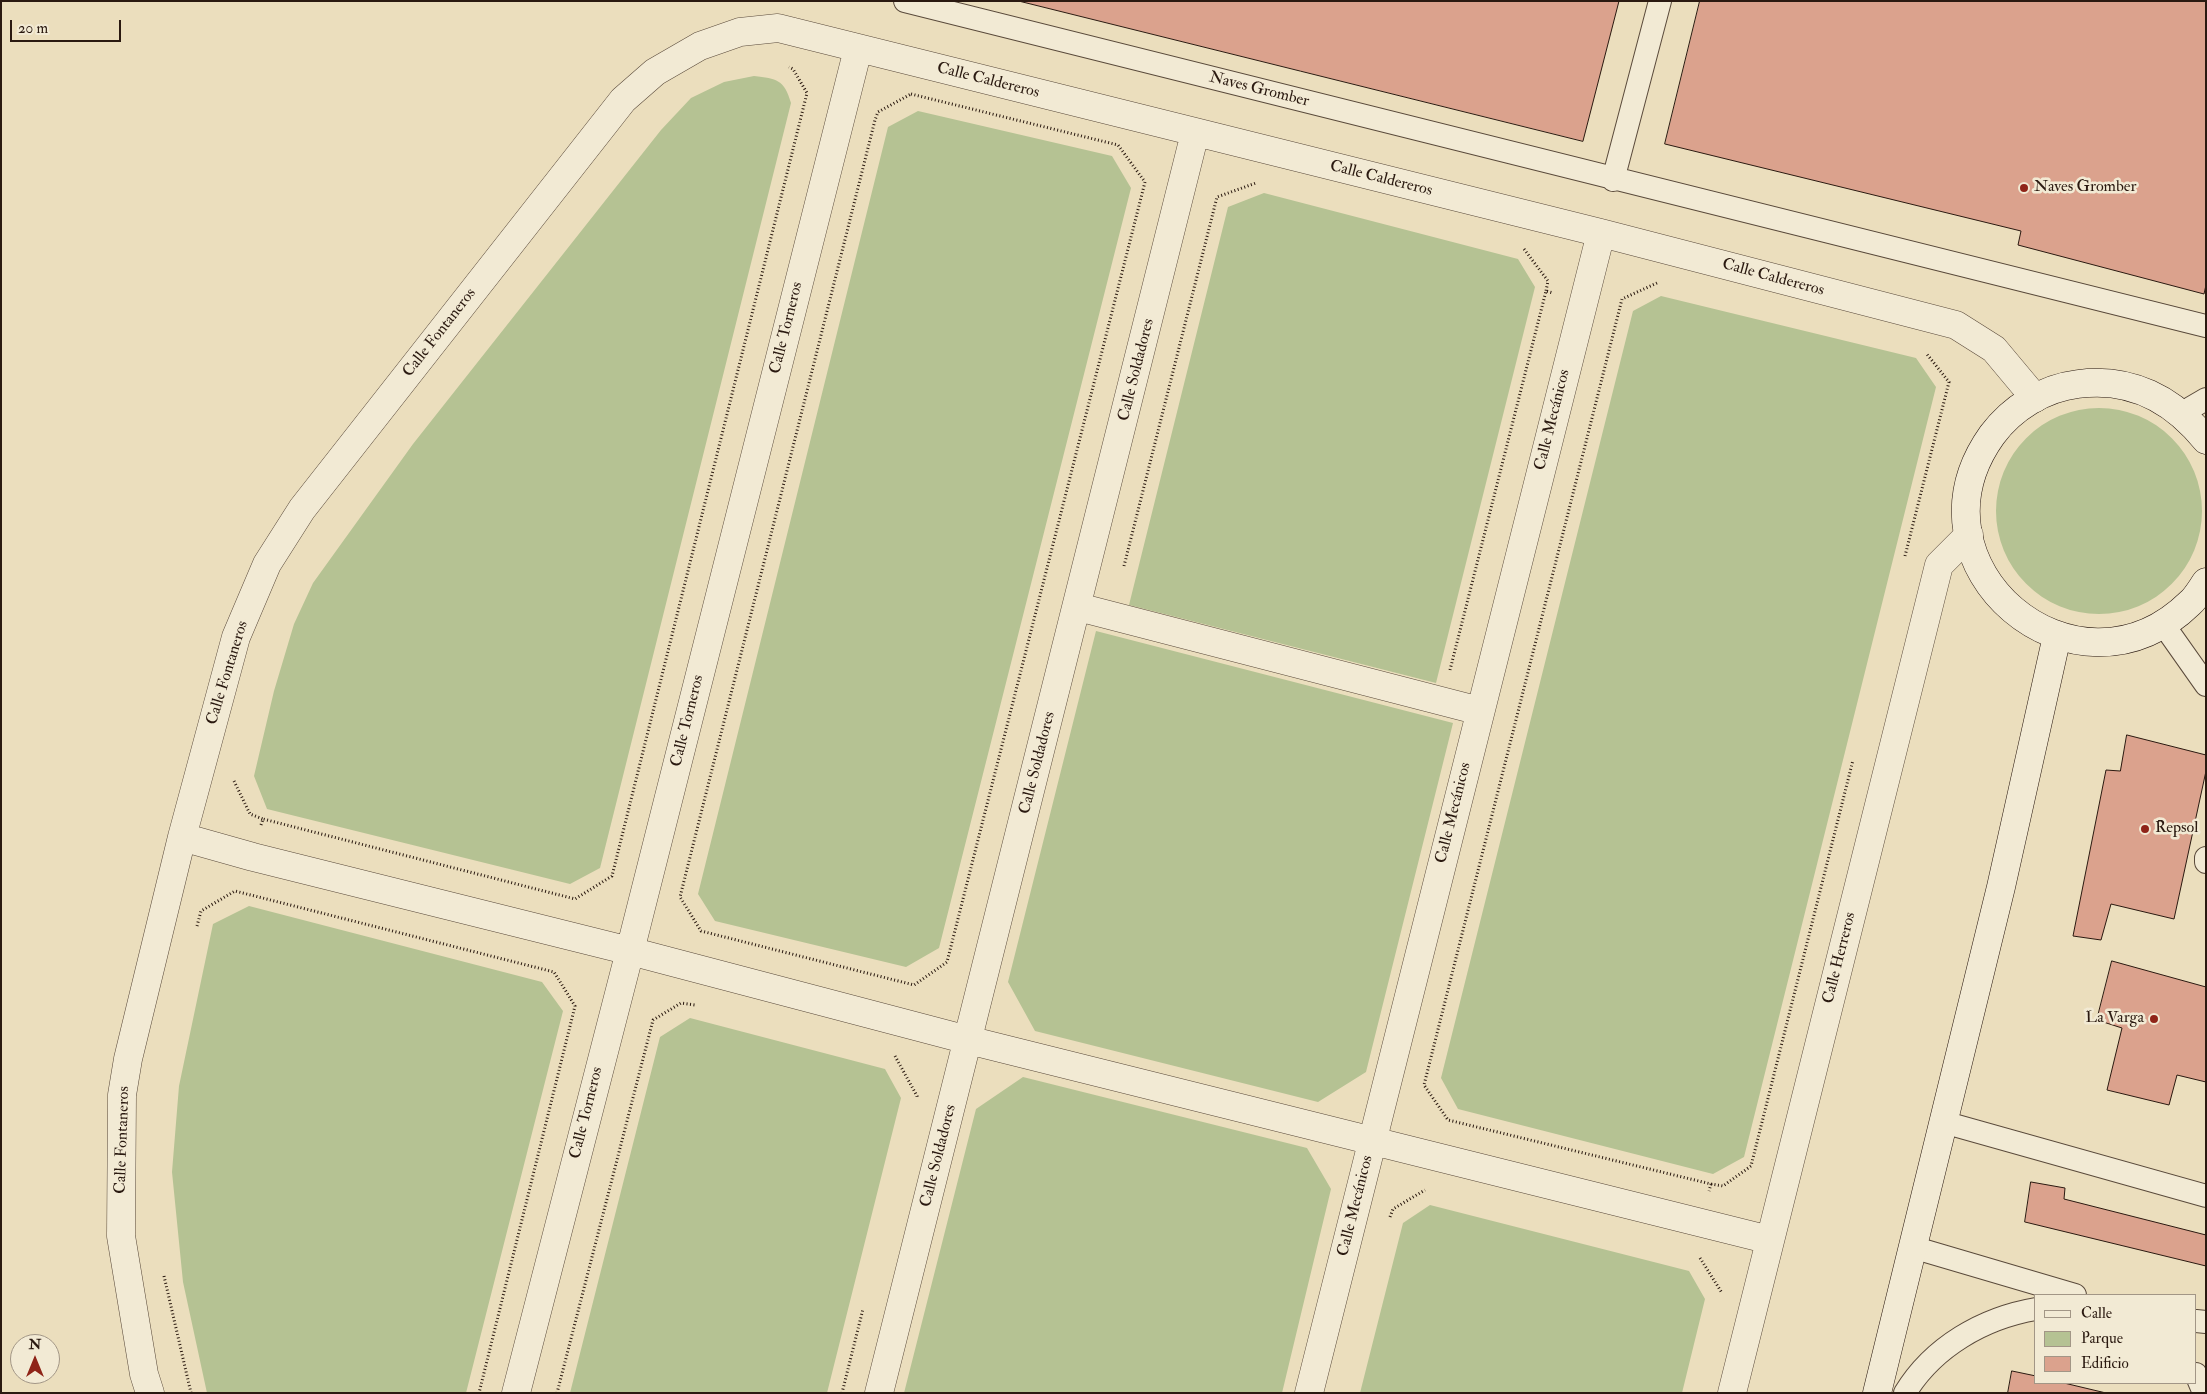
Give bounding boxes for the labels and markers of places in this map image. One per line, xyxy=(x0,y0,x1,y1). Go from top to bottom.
place label: Naves Gromber xyxy=(2034,178,2136,198)
marker: Naves Gromber xyxy=(2018,182,2030,194)
place label: Repsol xyxy=(2155,819,2198,839)
marker: Repsol xyxy=(2139,823,2151,835)
place label: La Varga xyxy=(2086,1009,2144,1029)
marker: La Varga xyxy=(2148,1013,2160,1025)

